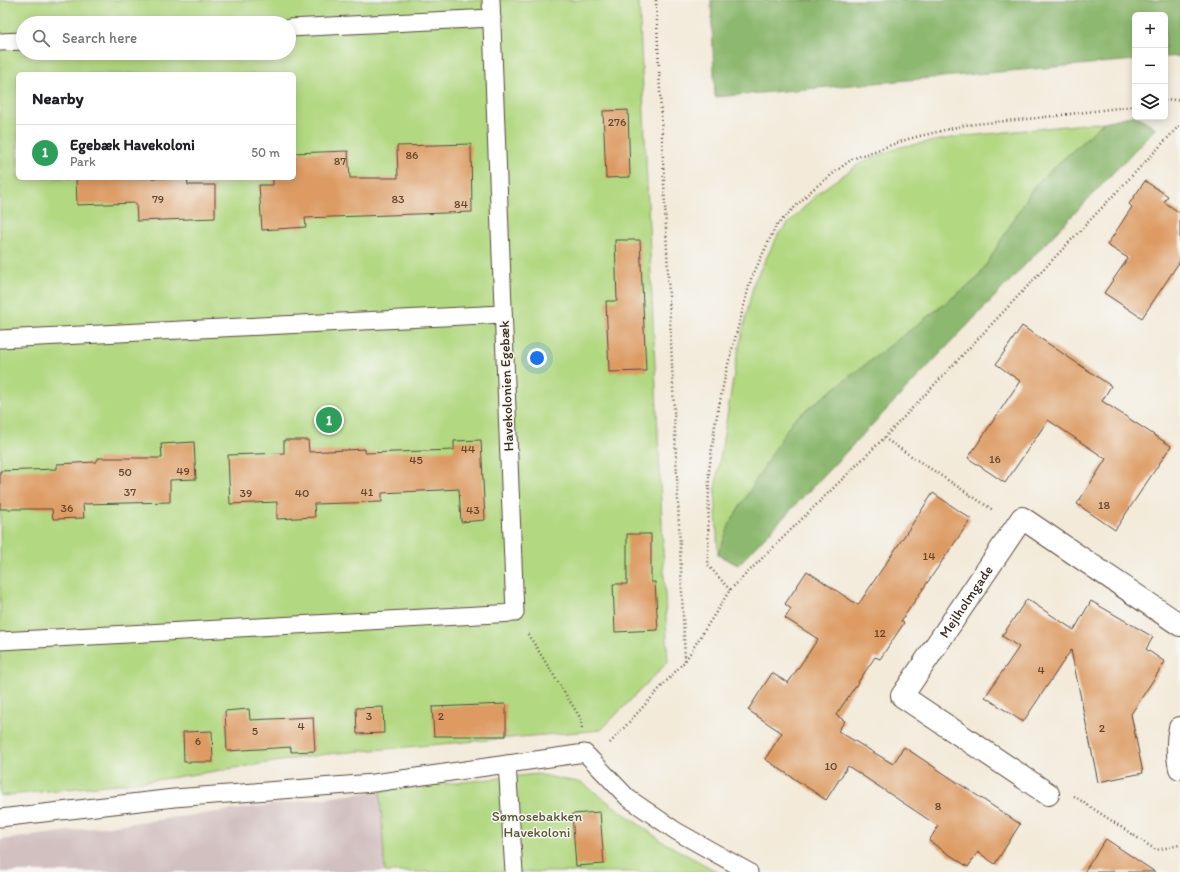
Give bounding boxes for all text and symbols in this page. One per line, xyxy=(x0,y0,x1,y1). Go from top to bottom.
map controls xyxy=(1132,12,1168,120)
button: + xyxy=(1132,12,1168,48)
search box xyxy=(16,16,296,60)
icon: search xyxy=(30,27,52,49)
text: Search here xyxy=(62,29,137,47)
button: − xyxy=(1132,48,1168,84)
button: layers xyxy=(1132,84,1168,120)
text: Nearby xyxy=(32,88,84,108)
house number: 276 xyxy=(608,115,626,129)
text: Egebæk Havekoloni xyxy=(70,136,195,154)
text: 1 xyxy=(42,145,48,160)
text: 50 m xyxy=(251,145,280,160)
house number: 86 xyxy=(406,148,418,162)
text: Park xyxy=(70,154,96,169)
house number: 87 xyxy=(334,154,346,168)
house number: 79 xyxy=(152,192,164,206)
house number: 83 xyxy=(391,192,405,206)
house number: 84 xyxy=(454,197,468,211)
street label: Havekolonien Egebæk xyxy=(496,320,517,452)
your location xyxy=(527,348,547,368)
pin: 1 xyxy=(316,405,342,435)
house number: 44 xyxy=(461,442,475,456)
house number: 16 xyxy=(989,452,1001,466)
house number: 45 xyxy=(409,453,423,467)
house number: 49 xyxy=(176,464,190,478)
house number: 50 xyxy=(118,465,132,479)
house number: 37 xyxy=(124,485,136,499)
house number: 41 xyxy=(361,485,374,499)
house number: 39 xyxy=(240,486,252,500)
house number: 40 xyxy=(295,486,309,500)
house number: 18 xyxy=(1098,498,1110,512)
house number: 36 xyxy=(61,501,73,515)
house number: 43 xyxy=(466,503,480,517)
house number: 14 xyxy=(923,549,935,563)
street label: Mejlholmgade xyxy=(936,562,997,641)
house number: 12 xyxy=(874,626,887,640)
house number: 4 xyxy=(1037,663,1045,677)
house number: 3 xyxy=(366,709,373,723)
house number: 2 xyxy=(438,709,445,723)
house number: 4 xyxy=(297,719,305,733)
house number: 2 xyxy=(1099,721,1106,735)
house number: 5 xyxy=(252,724,258,738)
house number: 6 xyxy=(195,734,201,748)
house number: 10 xyxy=(825,759,837,773)
house number: 8 xyxy=(935,799,942,813)
park label: Sømosebakken Havekoloni xyxy=(492,808,582,841)

